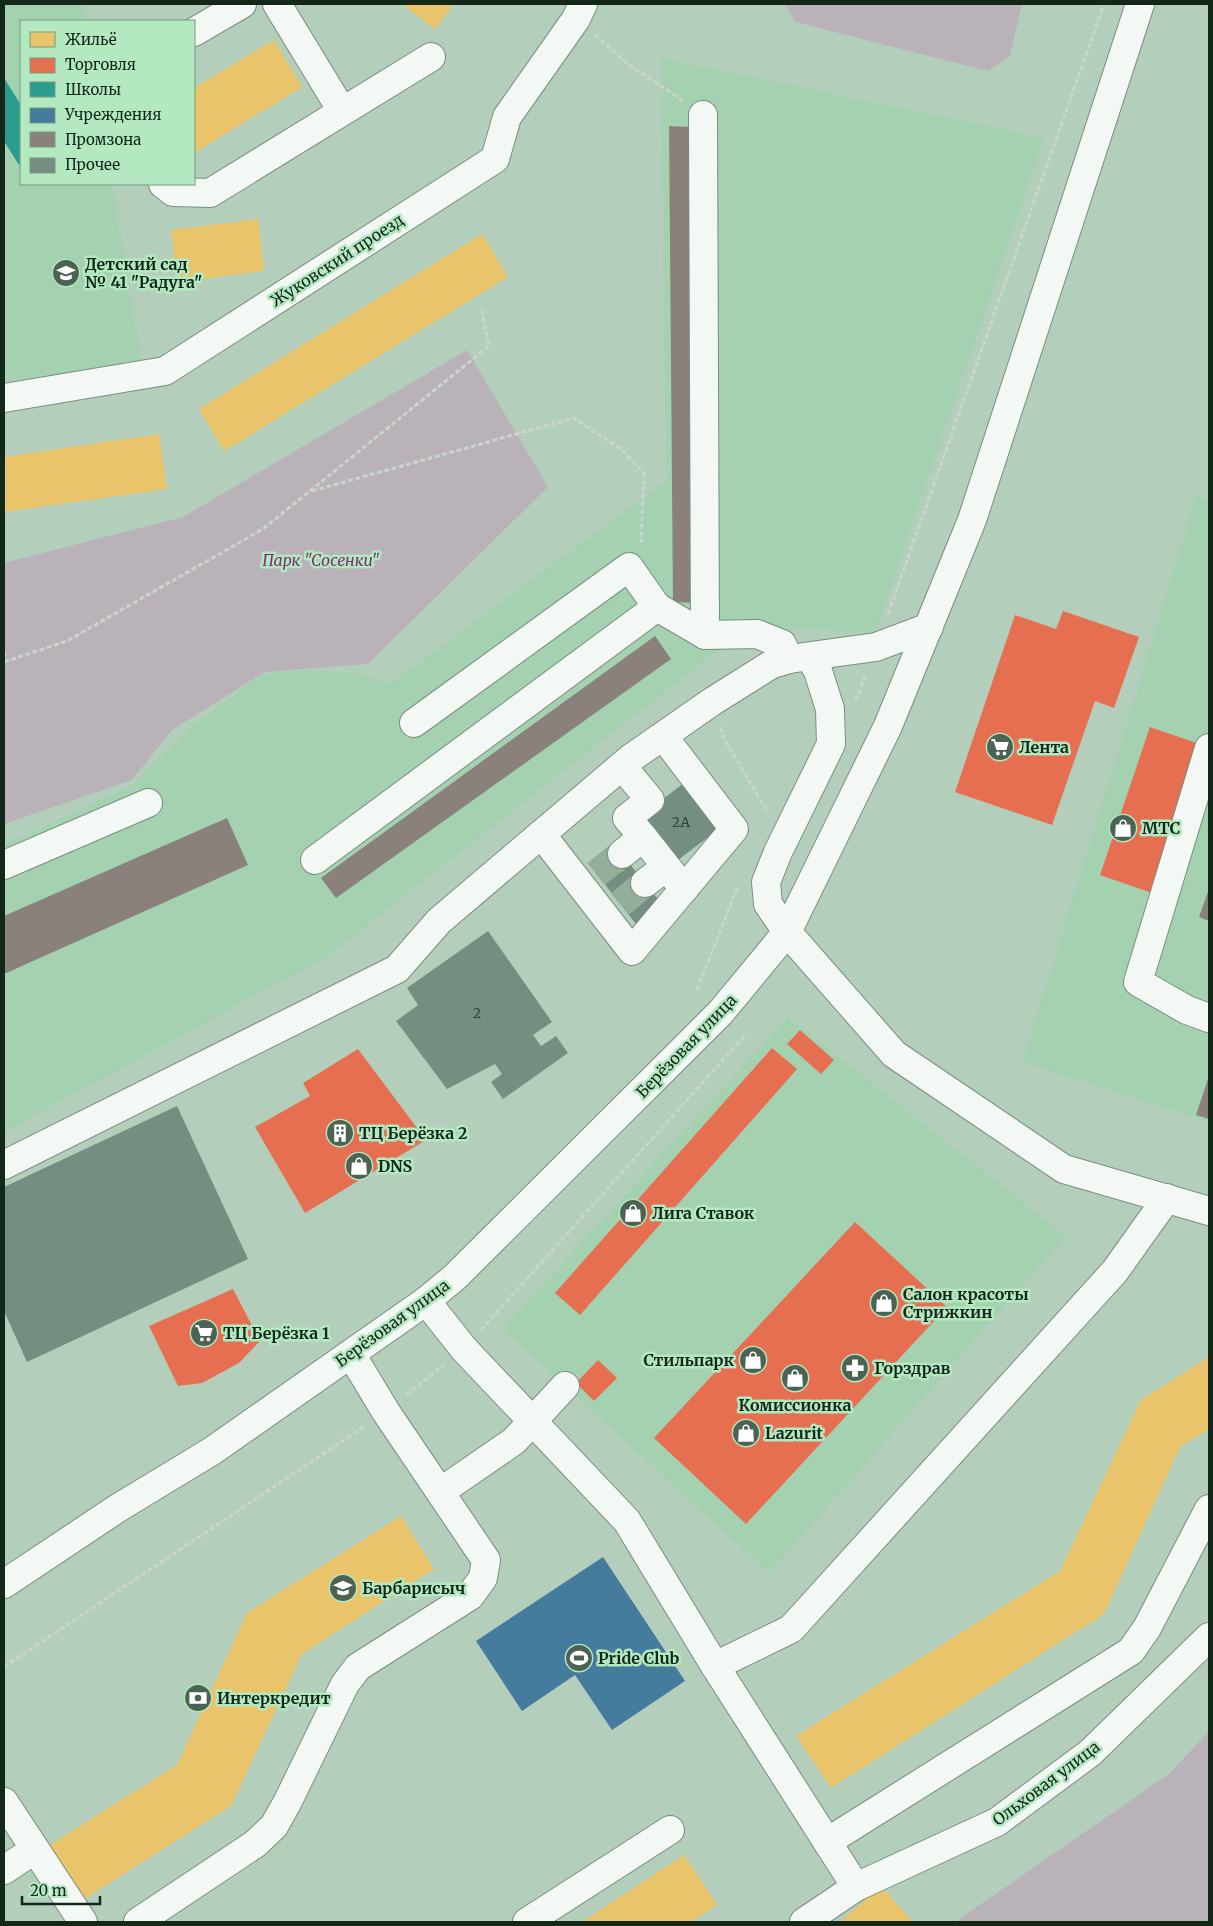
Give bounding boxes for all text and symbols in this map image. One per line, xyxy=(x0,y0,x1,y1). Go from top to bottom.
legend xyxy=(20,20,195,185)
text: Жильё xyxy=(65,30,117,49)
text: Торговля xyxy=(65,55,136,74)
text: Школы xyxy=(65,80,121,99)
text: Учреждения xyxy=(64,105,161,124)
text: Промзона xyxy=(65,130,141,149)
text: Прочее xyxy=(65,155,120,174)
street label: Жуковский проезд xyxy=(267,209,407,311)
place label: Детский сад № 41 "Радуга" xyxy=(85,254,202,292)
school or university icon: Детский сад № 41 "Радуга" xyxy=(51,258,81,288)
park label: Парк "Сосенки" xyxy=(262,550,380,570)
supermarket icon: Лента xyxy=(985,732,1015,762)
place label: Лента xyxy=(1019,737,1069,757)
house number: 2А xyxy=(672,813,690,831)
shop icon: МТС xyxy=(1108,813,1138,843)
place label: МТС xyxy=(1142,818,1180,838)
street label: Берёзовая улица xyxy=(631,990,741,1102)
house number: 2 xyxy=(473,1004,481,1022)
building icon: ТЦ Берёзка 2 xyxy=(325,1118,355,1148)
place label: ТЦ Берёзка 2 xyxy=(359,1123,467,1143)
shop icon: DNS xyxy=(344,1151,374,1181)
place label: DNS xyxy=(378,1156,412,1176)
shop icon: Лига Ставок xyxy=(618,1198,648,1228)
place label: Лига Ставок xyxy=(652,1203,755,1223)
street label: Берёзовая улица xyxy=(331,1275,453,1371)
place label: Салон красоты Стрижкин xyxy=(903,1284,1029,1322)
shop icon: Салон красоты Стрижкин xyxy=(869,1288,899,1318)
supermarket icon: ТЦ Берёзка 1 xyxy=(189,1318,219,1348)
place label: ТЦ Берёзка 1 xyxy=(223,1323,330,1343)
shop icon: Стильпарк xyxy=(738,1345,768,1375)
place label: Стильпарк xyxy=(643,1350,734,1370)
pharmacy icon: Горздрав xyxy=(840,1353,870,1383)
place label: Горздрав xyxy=(874,1358,951,1378)
shop icon: Комиссионка xyxy=(780,1363,810,1393)
place label: Комиссионка xyxy=(739,1395,852,1415)
shop icon: Lazurit xyxy=(731,1418,761,1448)
place label: Lazurit xyxy=(765,1423,823,1443)
school or university icon: Барбарисыч xyxy=(328,1573,358,1603)
place label: Барбарисыч xyxy=(362,1578,465,1598)
sports icon: Pride Club xyxy=(564,1643,594,1673)
place label: Pride Club xyxy=(598,1648,679,1668)
bank icon: Интеркредит xyxy=(183,1683,213,1713)
place label: Интеркредит xyxy=(217,1688,331,1708)
street label: Ольховая улица xyxy=(988,1736,1104,1830)
scale bar xyxy=(22,1874,100,1906)
text: 20 m xyxy=(30,1881,67,1900)

